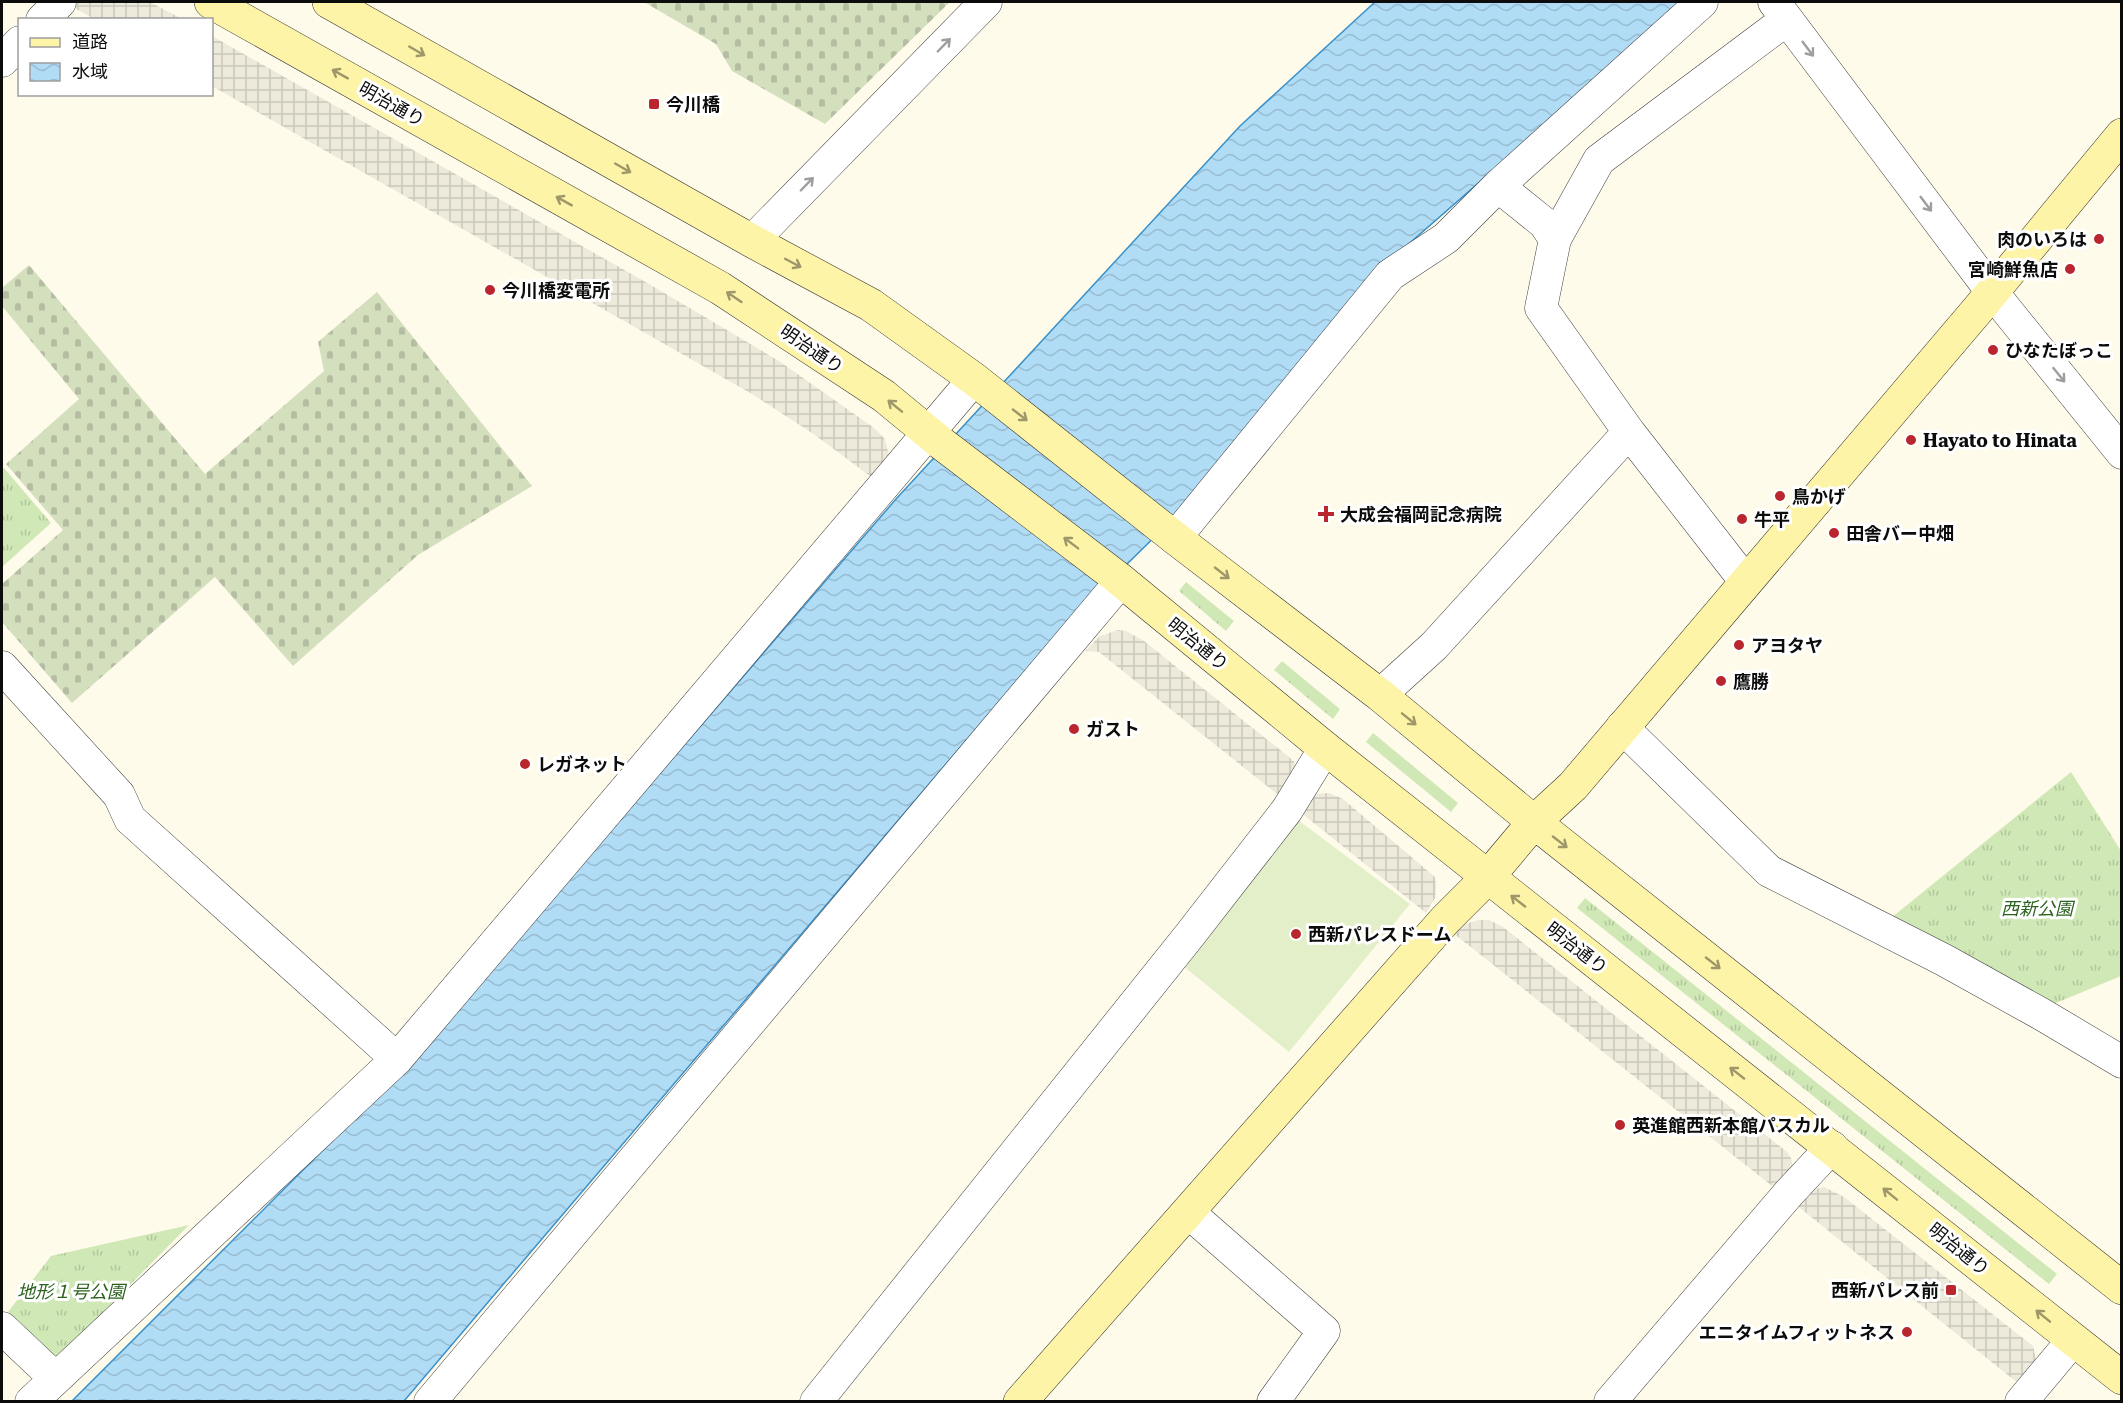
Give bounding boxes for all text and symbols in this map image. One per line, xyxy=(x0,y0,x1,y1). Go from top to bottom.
legend xyxy=(18,18,213,96)
text: 道路 xyxy=(72,31,108,52)
one-way arrow xyxy=(936,37,951,52)
one-way arrow xyxy=(1802,40,1814,56)
one-way arrow xyxy=(408,45,425,57)
text: 水域 xyxy=(72,61,108,82)
one-way arrow xyxy=(332,68,349,80)
street label: 明治通り xyxy=(355,77,429,131)
place label: 今川橋 xyxy=(666,94,720,115)
marker: 今川橋 xyxy=(647,97,661,111)
one-way arrow xyxy=(614,162,631,174)
one-way arrow xyxy=(800,176,815,191)
one-way arrow xyxy=(556,195,574,206)
one-way arrow xyxy=(1920,196,1932,212)
place label: 肉のいろは xyxy=(1997,229,2087,250)
marker: 肉のいろは xyxy=(2092,232,2106,246)
one-way arrow xyxy=(784,257,801,269)
place label: 宮崎鮮魚店 xyxy=(1968,259,2058,280)
marker: 宮崎鮮魚店 xyxy=(2063,262,2077,276)
place label: 今川橋変電所 xyxy=(502,280,610,301)
marker: 今川橋変電所 xyxy=(483,283,497,297)
one-way arrow xyxy=(726,291,743,303)
street label: 明治通り xyxy=(776,320,848,378)
place label: ひなたぼっこ xyxy=(2005,340,2113,361)
marker: ひなたぼっこ xyxy=(1986,343,2000,357)
one-way arrow xyxy=(2052,366,2065,382)
one-way arrow xyxy=(888,400,904,413)
one-way arrow xyxy=(1012,409,1028,422)
place label: Hayato to Hinata xyxy=(1923,430,2077,451)
marker: Hayato to Hinata xyxy=(1904,433,1918,447)
place label: 鳥かげ xyxy=(1792,486,1846,507)
marker: 鳥かげ xyxy=(1773,489,1787,503)
place label: 大成会福岡記念病院 xyxy=(1340,504,1502,525)
marker: 大成会福岡記念病院 xyxy=(1317,505,1335,523)
place label: 牛平 xyxy=(1754,509,1790,530)
marker: 牛平 xyxy=(1735,512,1749,526)
place label: 田舎バー中畑 xyxy=(1846,523,1954,544)
marker: 田舎バー中畑 xyxy=(1827,526,1841,540)
one-way arrow xyxy=(1064,536,1080,549)
one-way arrow xyxy=(1214,567,1230,580)
street label: 明治通り xyxy=(1163,613,1233,675)
place label: アヨタヤ xyxy=(1751,635,1823,656)
marker: アヨタヤ xyxy=(1732,638,1746,652)
place label: 鷹勝 xyxy=(1733,671,1769,692)
marker: 鷹勝 xyxy=(1714,674,1728,688)
one-way arrow xyxy=(1401,712,1417,725)
place label: ガスト xyxy=(1086,719,1140,740)
marker: ガスト xyxy=(1067,722,1081,736)
place label: レガネット xyxy=(537,754,627,775)
marker: レガネット xyxy=(518,757,532,771)
one-way arrow xyxy=(1552,836,1568,849)
one-way arrow xyxy=(1510,895,1526,908)
park label: 西新公園 xyxy=(2001,898,2076,919)
street label: 明治通り xyxy=(1542,918,1612,978)
place label: 西新パレスドーム xyxy=(1308,924,1451,945)
marker: 西新パレスドーム xyxy=(1289,927,1303,941)
one-way arrow xyxy=(1704,957,1720,970)
one-way arrow xyxy=(1729,1067,1745,1080)
place label: 英進館西新本館パスカル xyxy=(1632,1115,1830,1136)
marker: 英進館西新本館パスカル xyxy=(1613,1118,1627,1132)
one-way arrow xyxy=(1883,1188,1899,1201)
street label: 明治通り xyxy=(1924,1218,1994,1280)
place label: 西新パレス前 xyxy=(1831,1280,1939,1301)
park label: 地形１号公園 xyxy=(17,1281,128,1302)
marker: 西新パレス前 xyxy=(1944,1283,1958,1297)
one-way arrow xyxy=(2035,1309,2051,1322)
place label: エニタイムフィットネス xyxy=(1699,1322,1895,1343)
marker: エニタイムフィットネス xyxy=(1900,1325,1914,1339)

